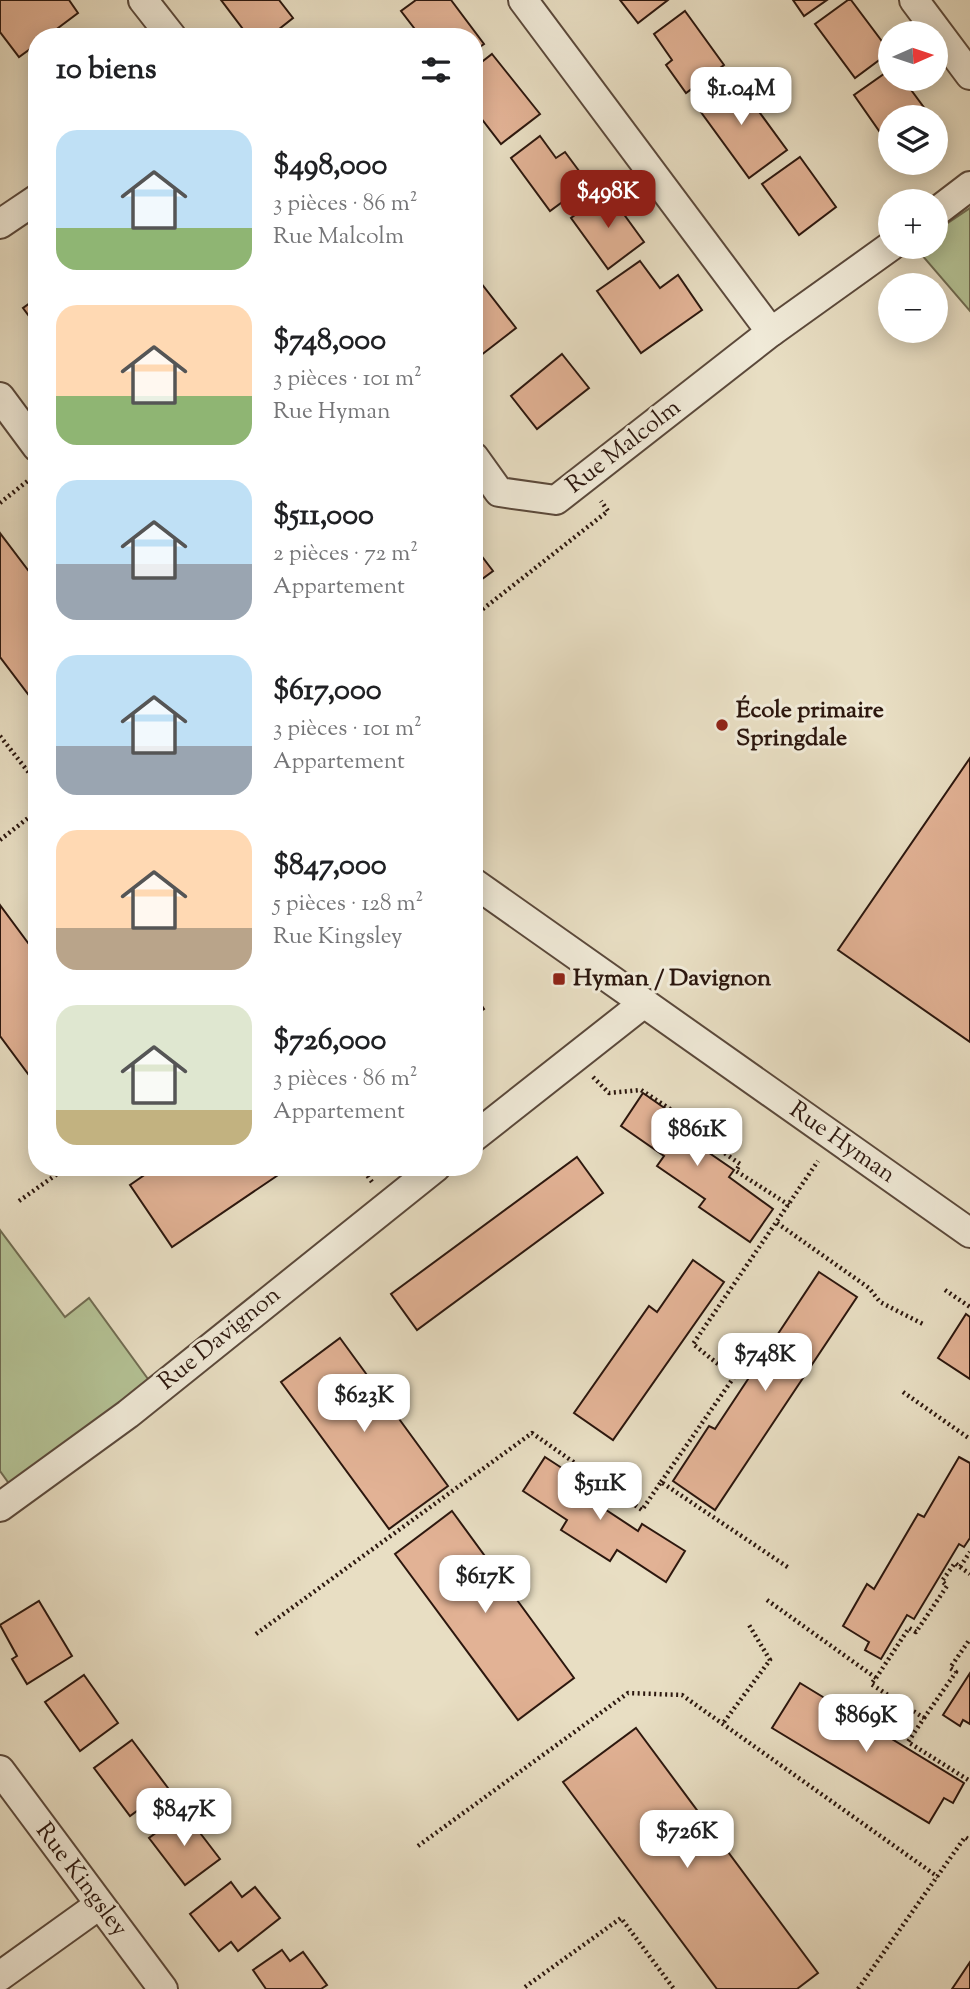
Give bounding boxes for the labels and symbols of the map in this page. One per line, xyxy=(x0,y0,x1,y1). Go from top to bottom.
north arrow xyxy=(878,21,948,91)
pin: $1.04M xyxy=(684,68,798,127)
pin: $498K xyxy=(559,170,657,230)
street label: Rue Malcolm xyxy=(560,391,688,502)
place label: École primaire Springdale xyxy=(736,694,884,756)
marker: École primaire Springdale xyxy=(714,717,730,733)
place label: Hyman / Davignon xyxy=(573,962,772,996)
marker: Hyman / Davignon xyxy=(551,971,567,987)
street label: Rue Hyman xyxy=(782,1094,902,1192)
pin: $861K xyxy=(648,1108,746,1168)
street label: Rue Davignon xyxy=(152,1279,288,1399)
pin: $748K xyxy=(716,1334,814,1393)
pin: $623K xyxy=(315,1374,413,1434)
pin: $511K xyxy=(551,1462,649,1522)
pin: $617K xyxy=(436,1556,534,1615)
pin: $869K xyxy=(817,1694,915,1754)
pin: $847K xyxy=(135,1788,233,1848)
pin: $726K xyxy=(638,1811,736,1870)
street label: Rue Kingsley xyxy=(27,1816,135,1944)

